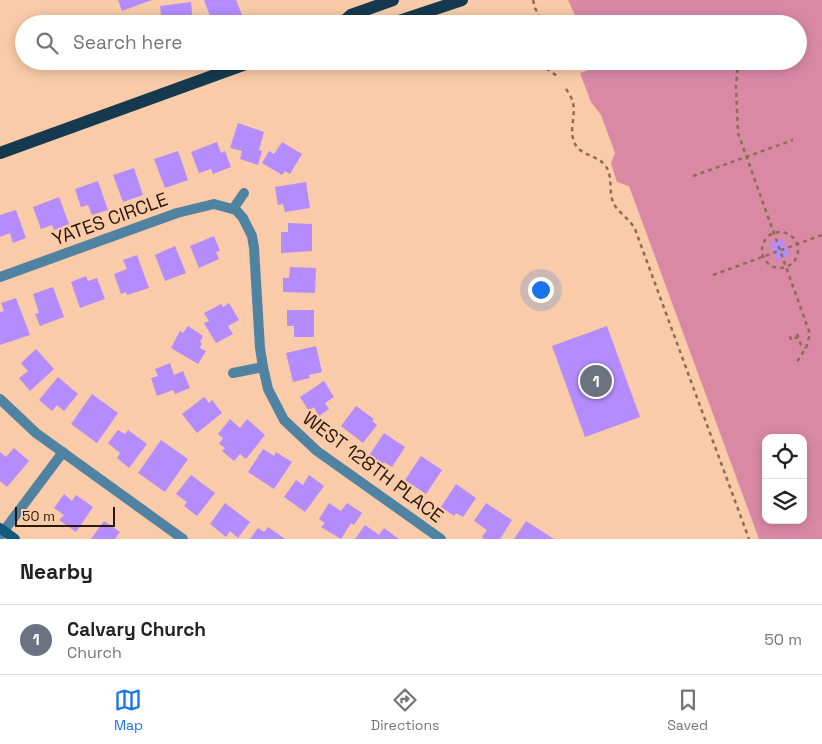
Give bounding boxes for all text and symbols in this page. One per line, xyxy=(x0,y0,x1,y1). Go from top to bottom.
search box xyxy=(15,15,807,70)
icon: search xyxy=(33,29,61,57)
text: Search here xyxy=(73,30,183,55)
street label: YATES CIRCLE xyxy=(49,187,171,251)
your location xyxy=(528,277,554,303)
pin: 1 xyxy=(580,362,612,400)
street label: WEST 128TH PLACE xyxy=(298,406,448,528)
map controls xyxy=(762,434,807,524)
button: locate xyxy=(762,434,807,479)
button: layers xyxy=(762,479,807,524)
scale bar xyxy=(15,504,115,527)
text: 50 m xyxy=(22,507,55,525)
text: Nearby xyxy=(20,558,93,585)
text: Calvary Church xyxy=(67,617,206,642)
text: 1 xyxy=(32,629,40,650)
text: 50 m xyxy=(764,629,802,650)
text: Church xyxy=(67,642,122,663)
tab: Map xyxy=(114,686,143,734)
tab: Directions xyxy=(371,686,439,734)
tab: Saved xyxy=(667,686,708,734)

